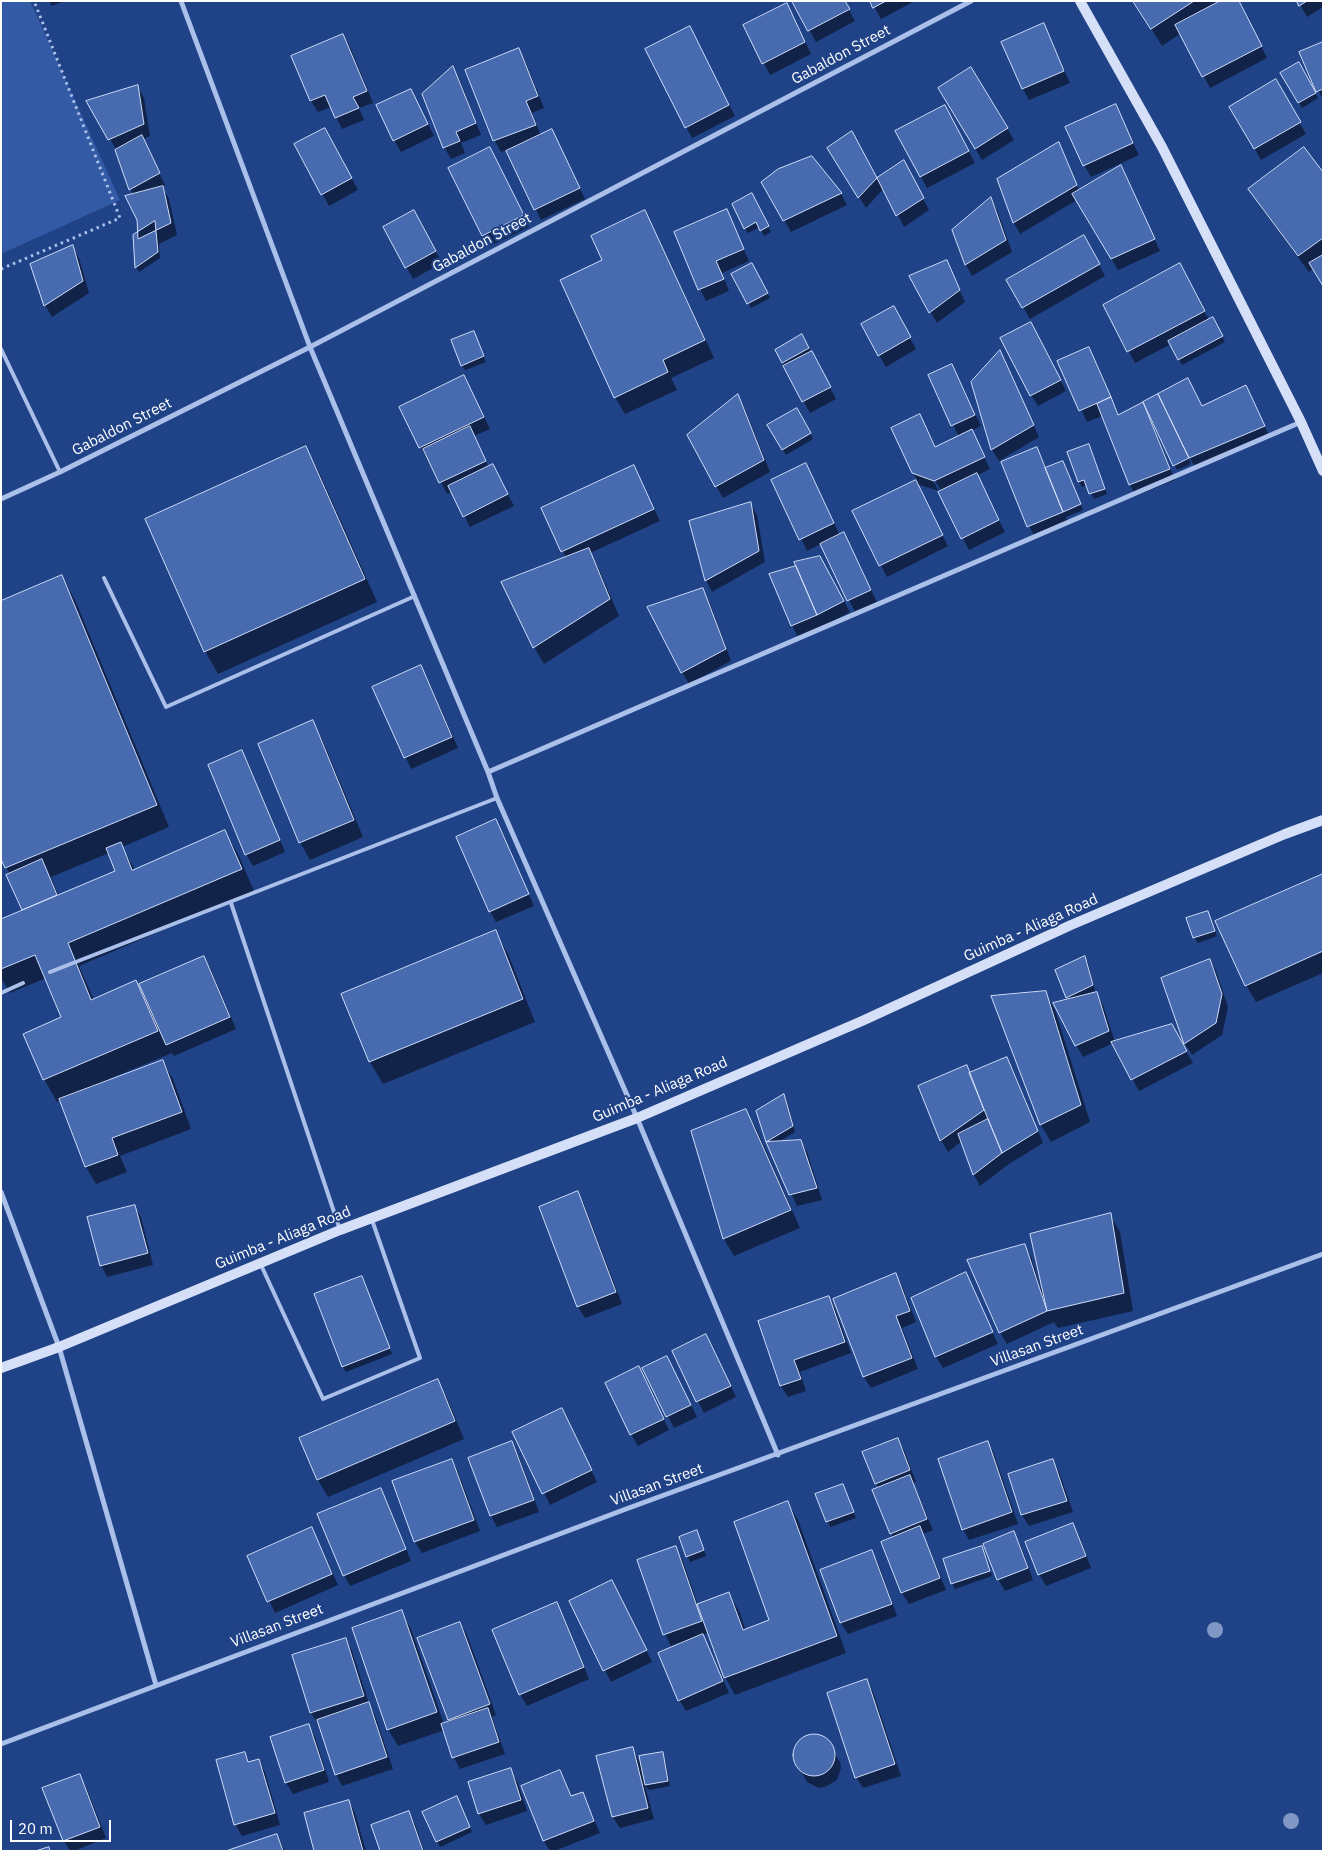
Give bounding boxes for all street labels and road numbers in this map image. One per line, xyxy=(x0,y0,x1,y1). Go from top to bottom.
street label: Gabaldon Street xyxy=(788,21,894,89)
street label: Gabaldon Street xyxy=(429,209,535,277)
street label: Gabaldon Street xyxy=(69,394,175,460)
street label: Guimba - Aliaga Road xyxy=(961,890,1101,966)
street label: Guimba - Aliaga Road xyxy=(590,1053,730,1127)
street label: Guimba - Aliaga Road xyxy=(212,1203,354,1273)
street label: Villasan Street xyxy=(988,1321,1086,1371)
street label: Villasan Street xyxy=(608,1460,706,1510)
street label: Villasan Street xyxy=(228,1600,326,1652)

